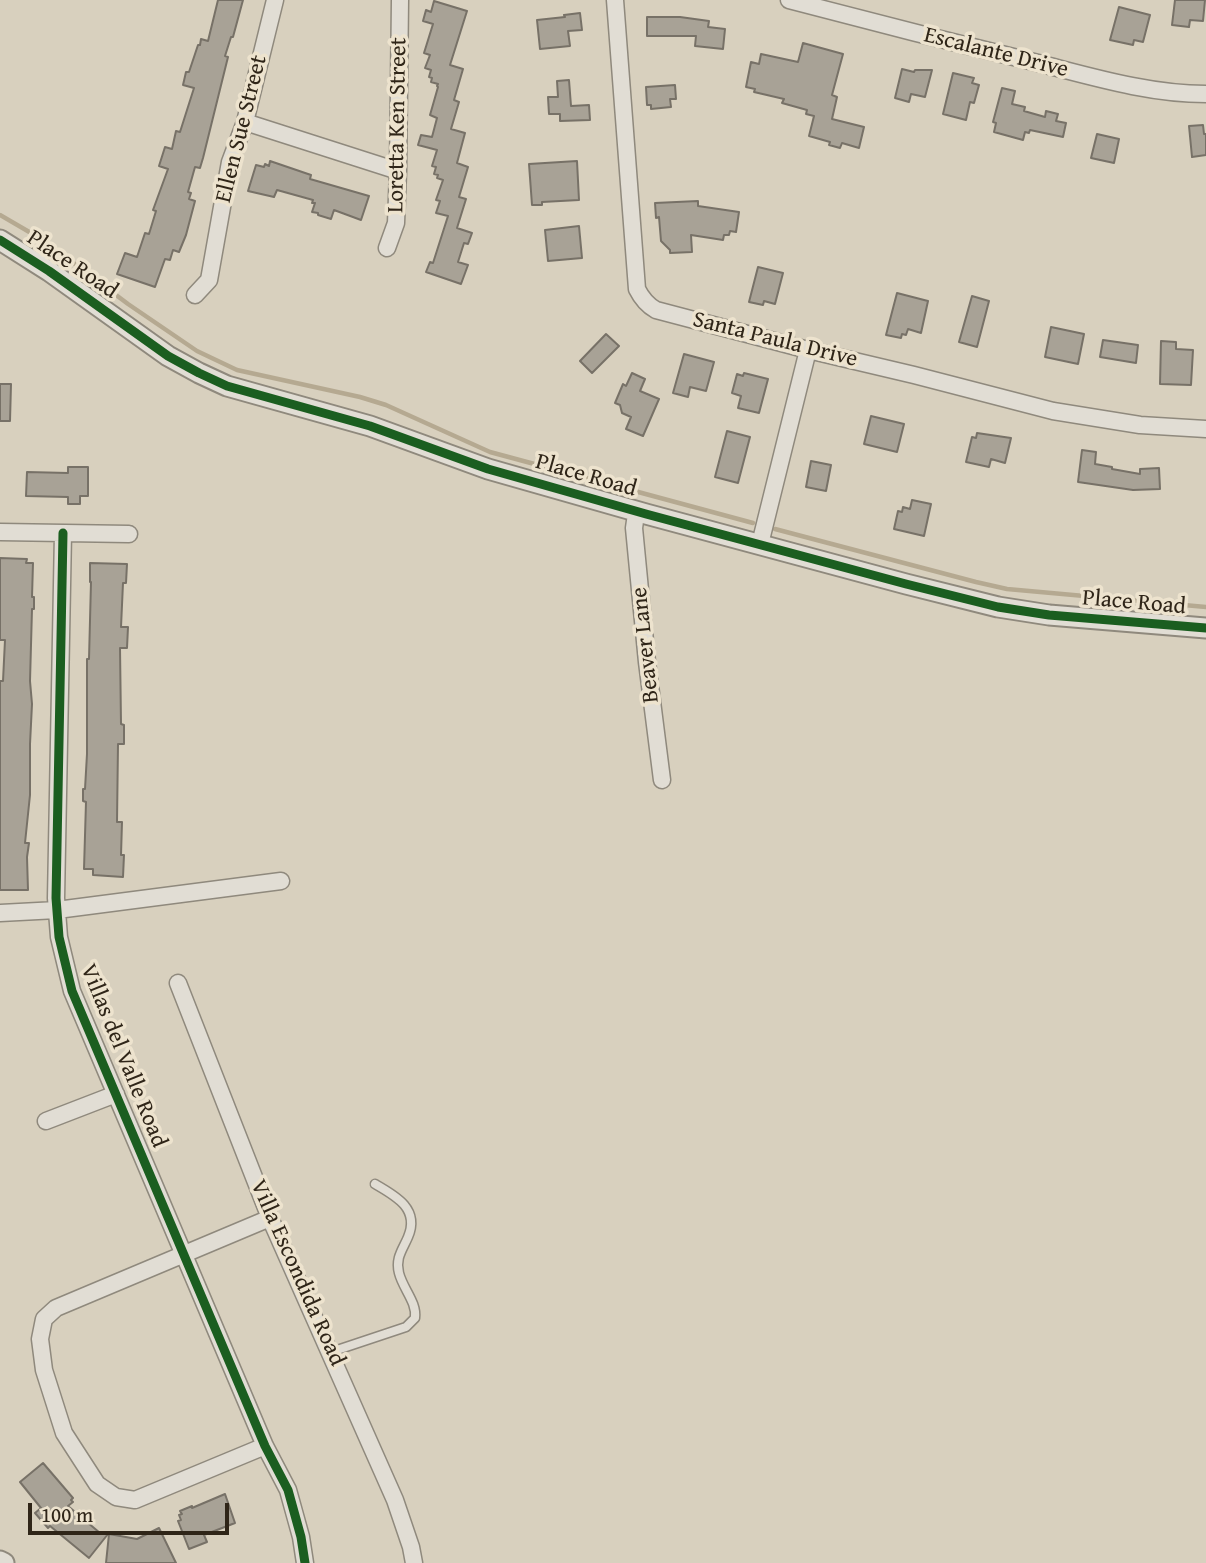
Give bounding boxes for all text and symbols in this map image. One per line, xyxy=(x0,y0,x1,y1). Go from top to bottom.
street label: Escalante Drive xyxy=(921,22,1071,84)
street label: Loretta Ken Street xyxy=(383,37,413,213)
street label: Ellen Sue Street xyxy=(210,52,274,206)
street label: Place Road xyxy=(21,225,123,305)
street label: Santa Paula Drive xyxy=(690,306,860,374)
street label: Place Road xyxy=(532,448,640,504)
street label: Place Road xyxy=(1081,585,1187,621)
street label: Beaver Lane xyxy=(626,586,666,704)
street label: Villas del Valle Road xyxy=(74,960,172,1152)
street label: Villa Escondida Road xyxy=(244,1176,350,1370)
scale bar xyxy=(32,1490,233,1534)
text: 100 m xyxy=(41,1499,93,1530)

